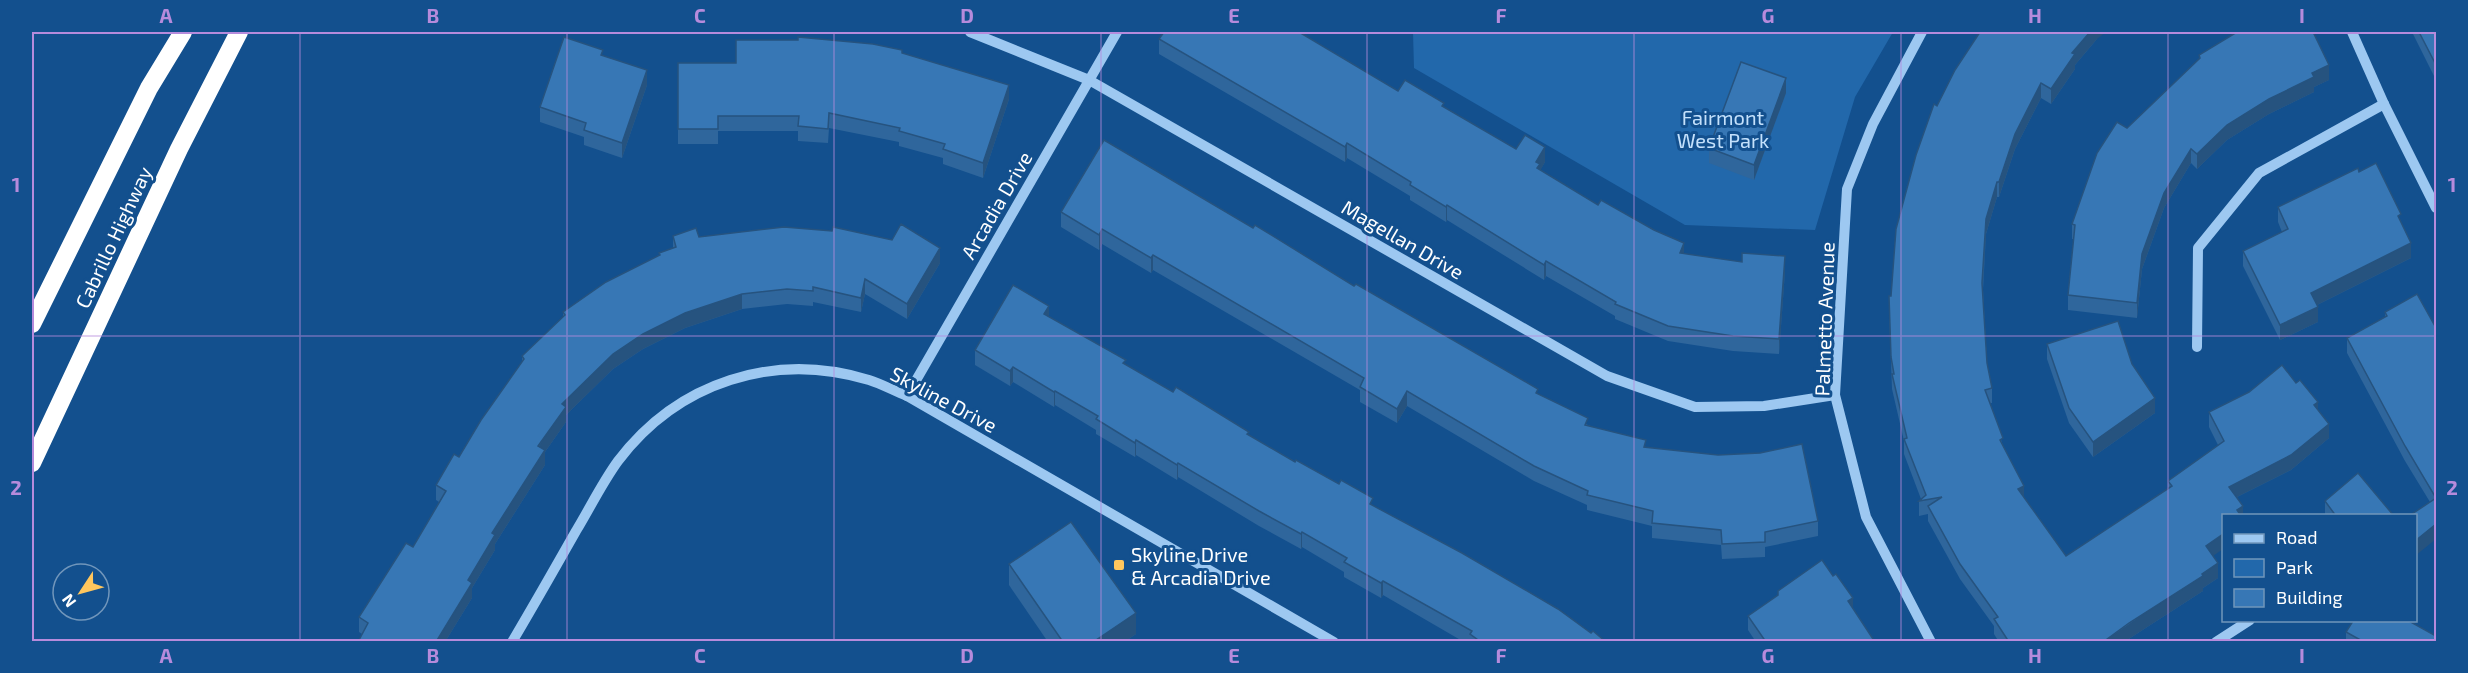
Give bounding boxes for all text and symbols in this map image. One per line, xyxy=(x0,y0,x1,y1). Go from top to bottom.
text: A xyxy=(159,3,173,27)
text: B xyxy=(427,3,439,27)
text: C xyxy=(694,3,706,27)
text: D xyxy=(960,3,974,27)
text: E xyxy=(1228,3,1240,27)
text: F xyxy=(1495,3,1507,27)
text: G xyxy=(1762,3,1774,27)
text: H xyxy=(2028,3,2042,27)
text: I xyxy=(2299,3,2305,27)
park label: Fairmont West Park xyxy=(1677,105,1769,152)
street label: Arcadia Drive xyxy=(956,147,1036,263)
street label: Cabrillo Highway xyxy=(70,162,156,312)
text: 1 xyxy=(12,172,20,196)
text: 1 xyxy=(2448,172,2456,196)
street label: Magellan Drive xyxy=(1338,194,1468,284)
street label: Palmetto Avenue xyxy=(1809,241,1839,397)
street label: Skyline Drive xyxy=(887,361,1001,437)
text: 2 xyxy=(10,475,22,499)
text: 2 xyxy=(2446,475,2458,499)
legend xyxy=(2222,514,2417,622)
text: Road xyxy=(2276,526,2317,548)
place label: Skyline Drive & Arcadia Drive xyxy=(1131,542,1271,589)
text: Park xyxy=(2276,556,2313,578)
marker: Skyline Drive & Arcadia Drive xyxy=(1112,558,1126,572)
north arrow xyxy=(51,562,111,622)
text: Building xyxy=(2276,586,2343,608)
text: N xyxy=(57,591,80,611)
text: A xyxy=(159,643,173,667)
text: B xyxy=(427,643,439,667)
text: C xyxy=(694,643,706,667)
text: D xyxy=(960,643,974,667)
text: E xyxy=(1228,643,1240,667)
text: F xyxy=(1495,643,1507,667)
text: G xyxy=(1762,643,1774,667)
text: H xyxy=(2028,643,2042,667)
text: I xyxy=(2299,643,2305,667)

